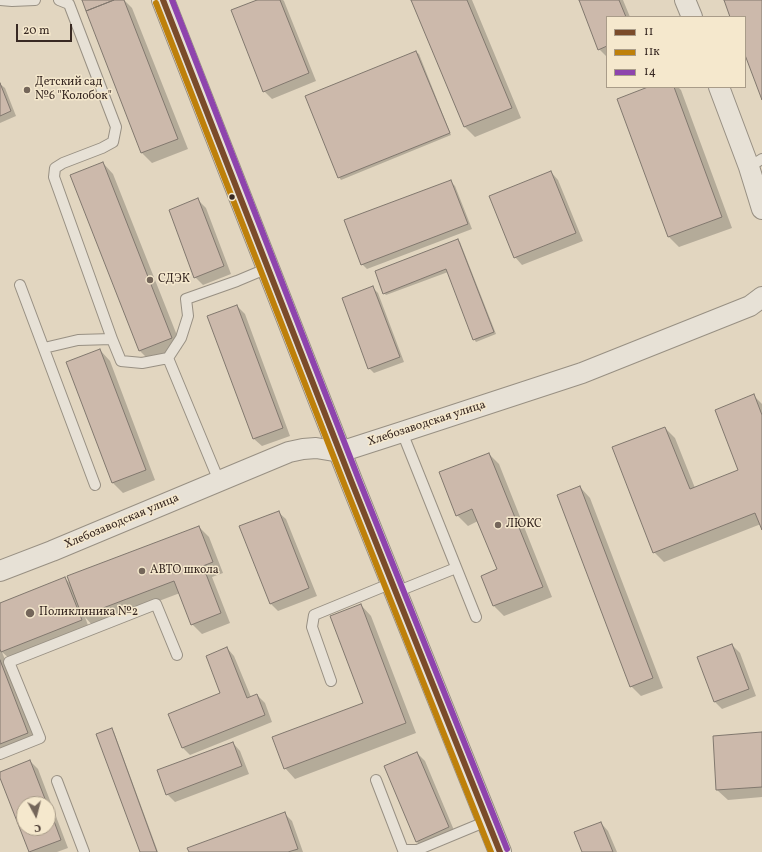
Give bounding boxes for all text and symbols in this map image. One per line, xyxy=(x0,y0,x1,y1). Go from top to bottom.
scale bar xyxy=(18,16,74,42)
legend xyxy=(606,16,746,88)
text: 20 m xyxy=(23,23,50,39)
text: 11 xyxy=(644,24,653,40)
text: 11к xyxy=(644,44,660,60)
text: 14 xyxy=(644,64,656,80)
place label: Детский сад №6 "Колобок" xyxy=(35,76,112,104)
marker: Детский сад №6 "Колобок" xyxy=(22,85,32,95)
unlabelled marker xyxy=(227,192,237,202)
place label: СДЭК xyxy=(158,273,190,287)
marker: СДЭК xyxy=(145,275,155,285)
street label: Хлебозаводская улица xyxy=(366,398,488,450)
street label: Хлебозаводская улица xyxy=(62,491,182,553)
place label: ЛЮКС xyxy=(506,518,542,532)
marker: ЛЮКС xyxy=(493,520,503,530)
place label: АВТО школа xyxy=(150,564,219,578)
marker: АВТО школа xyxy=(137,566,147,576)
place label: Поликлиника №2 xyxy=(39,606,138,620)
marker: Поликлиника №2 xyxy=(24,607,36,619)
north arrow xyxy=(16,796,56,836)
text: С xyxy=(33,820,42,835)

